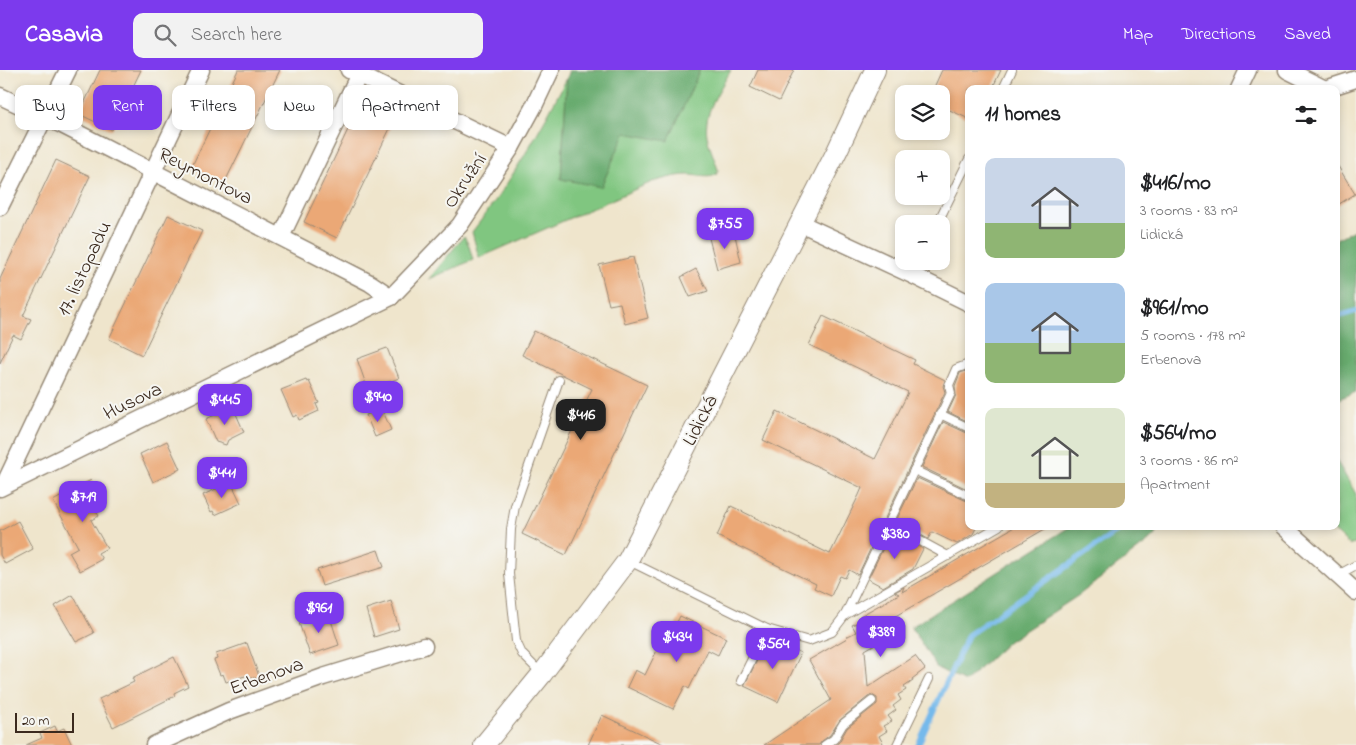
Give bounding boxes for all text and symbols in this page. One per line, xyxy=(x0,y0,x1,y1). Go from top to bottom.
search box xyxy=(133,13,483,58)
text: Casavia xyxy=(25,18,103,53)
icon: search xyxy=(151,21,179,49)
text: Search here xyxy=(191,22,282,49)
text: Map xyxy=(1123,22,1153,48)
text: Directions xyxy=(1181,22,1256,48)
text: Saved xyxy=(1284,22,1331,48)
chip: Buy xyxy=(15,85,83,130)
chip: Rent xyxy=(93,85,162,130)
chip: Filters xyxy=(172,85,255,130)
chip: New xyxy=(265,85,333,130)
chip: Apartment xyxy=(343,85,458,130)
map controls xyxy=(895,85,950,270)
button: layers xyxy=(895,85,950,140)
text: 11 homes xyxy=(985,100,1061,130)
icon: filters xyxy=(1292,101,1320,129)
street label: Reymontova xyxy=(153,141,257,213)
street label: Okružní xyxy=(437,148,495,215)
button: + xyxy=(895,150,950,205)
text: $416/mo xyxy=(1140,169,1211,199)
icon: home xyxy=(1025,178,1085,238)
text: 3 rooms · 83 m² xyxy=(1140,199,1238,223)
pin: $755 xyxy=(695,208,755,250)
text: $755 xyxy=(708,212,742,236)
button: − xyxy=(895,215,950,270)
street label: 17. listopadu xyxy=(51,217,120,322)
text: Lidická xyxy=(1140,223,1183,247)
text: $961/mo xyxy=(1140,294,1209,324)
icon: home xyxy=(1025,303,1085,363)
text: 5 rooms · 178 m² xyxy=(1140,324,1246,348)
text: Erbenova xyxy=(1140,348,1201,372)
street label: Husova xyxy=(99,376,167,429)
pin: $940 xyxy=(348,380,408,423)
pin: $445 xyxy=(195,384,255,426)
text: $940 xyxy=(364,385,392,409)
text: $445 xyxy=(209,388,241,412)
street label: Lidická xyxy=(676,391,726,452)
pin: $416 xyxy=(551,398,611,441)
text: $416 xyxy=(567,403,595,427)
text: $564/mo xyxy=(1140,419,1216,449)
icon: home xyxy=(1025,428,1085,488)
text: 3 rooms · 86 m² xyxy=(1140,449,1238,473)
pin: $441 xyxy=(192,456,252,499)
text: $441 xyxy=(208,461,236,485)
text: Apartment xyxy=(1140,473,1210,497)
pin: $719 xyxy=(53,480,113,523)
text: $719 xyxy=(70,485,96,509)
pin: $380 xyxy=(865,518,925,560)
text: $380 xyxy=(880,522,910,546)
pin: $961 xyxy=(289,592,349,634)
text: $961 xyxy=(306,596,332,620)
pin: $389 xyxy=(851,616,911,658)
pin: $434 xyxy=(647,620,707,663)
text: $389 xyxy=(867,620,895,644)
text: $434 xyxy=(662,625,692,649)
pin: $564 xyxy=(743,628,803,670)
text: $564 xyxy=(757,632,789,656)
street label: Erbenova xyxy=(226,651,308,704)
scale bar xyxy=(15,710,74,733)
text: 20 m xyxy=(22,711,49,732)

